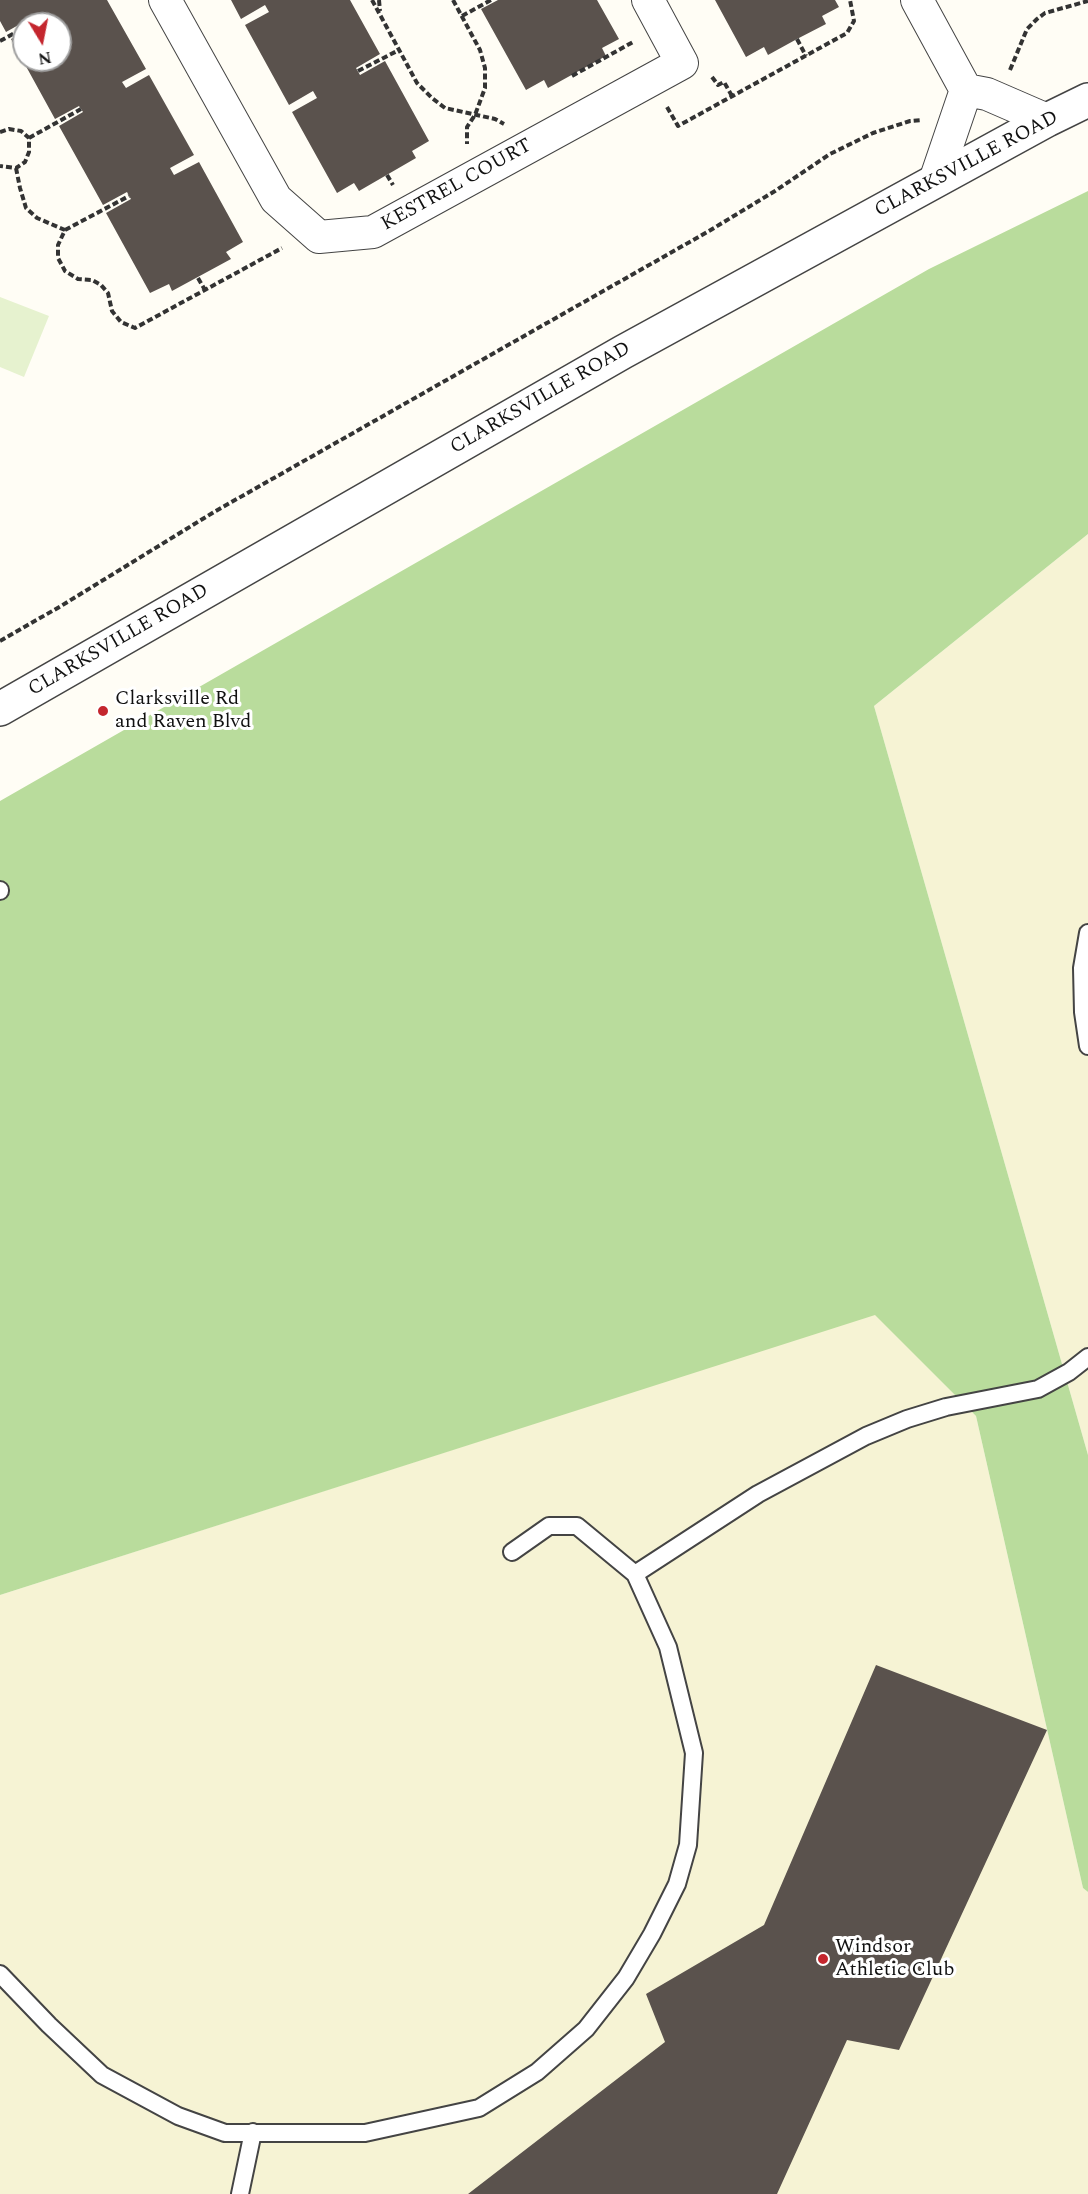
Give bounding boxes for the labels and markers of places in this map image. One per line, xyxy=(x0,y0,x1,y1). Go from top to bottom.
place label: Clarksville Rd and Raven Blvd xyxy=(115,688,251,735)
marker: Clarksville Rd and Raven Blvd xyxy=(96,704,110,718)
place label: Windsor Athletic Club xyxy=(835,1936,954,1983)
marker: Windsor Athletic Club xyxy=(816,1952,830,1966)

